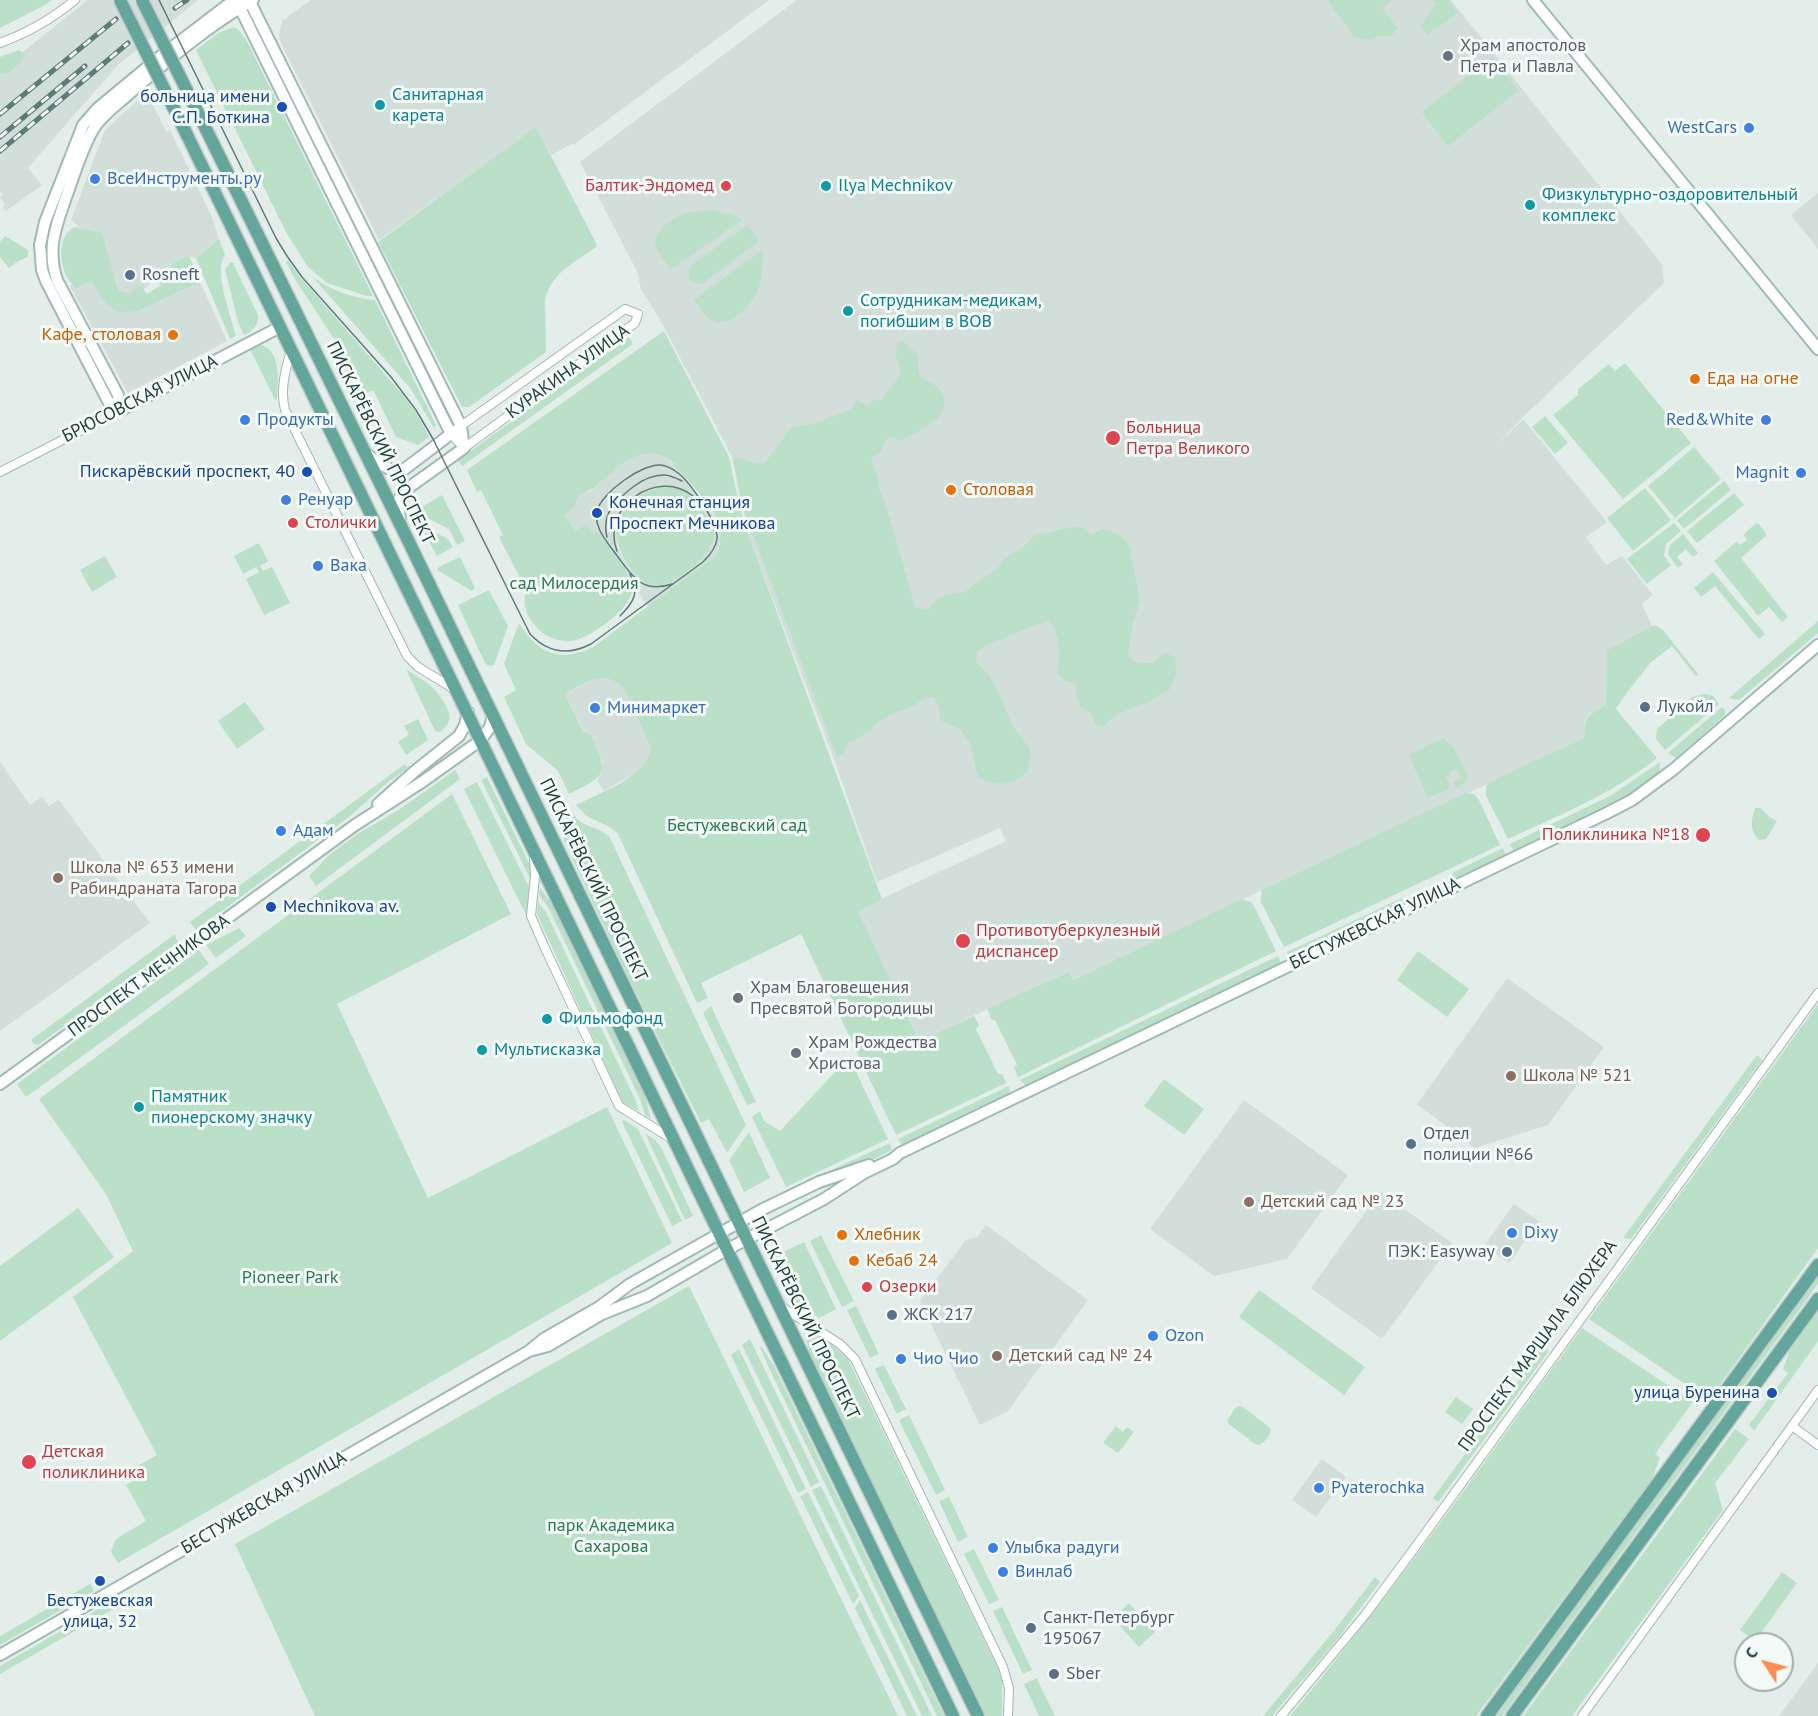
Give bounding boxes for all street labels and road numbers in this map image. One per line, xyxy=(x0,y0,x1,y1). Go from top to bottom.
street label: КУРАКИНА УЛИЦА xyxy=(502,320,634,424)
street label: ПИСКАРЁВСКИЙ ПРОСПЕКТ xyxy=(321,338,439,548)
street label: БРЮСОВСКАЯ УЛИЦА xyxy=(59,350,221,448)
street label: ПИСКАРЁВСКИЙ ПРОСПЕКТ xyxy=(534,775,652,985)
street label: БЕСТУЖЕВСКАЯ УЛИЦА xyxy=(1286,873,1464,975)
street label: ПРОСПЕКТ МЕЧНИКОВА xyxy=(64,910,234,1042)
street label: ПИСКАРЁВСКИЙ ПРОСПЕКТ xyxy=(746,1213,864,1423)
street label: ПРОСПЕКТ МАРШАЛА БЛЮХЕРА xyxy=(1454,1236,1622,1456)
street label: БЕСТУЖЕВСКАЯ УЛИЦА xyxy=(178,1447,350,1559)

